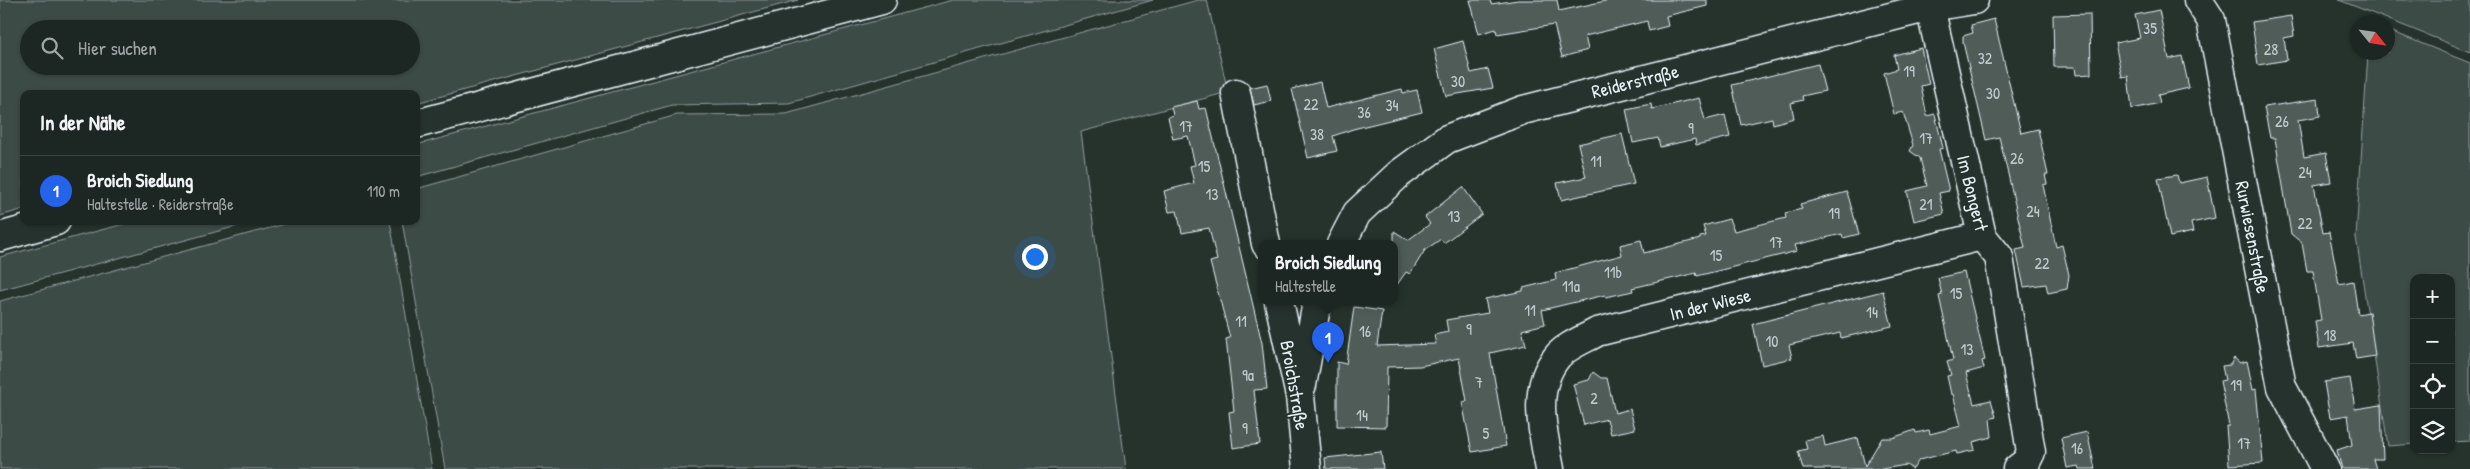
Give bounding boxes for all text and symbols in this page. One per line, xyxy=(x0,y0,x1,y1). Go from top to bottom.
north arrow xyxy=(2350,15,2395,60)
house number: 35 xyxy=(2143,17,2157,39)
search box xyxy=(20,20,420,75)
icon: search xyxy=(38,34,66,62)
text: Hier suchen xyxy=(78,35,157,61)
house number: 28 xyxy=(2264,38,2278,60)
house number: 32 xyxy=(1978,47,1993,69)
street label: Reiderstraße xyxy=(1589,58,1682,104)
house number: 19 xyxy=(1903,60,1915,82)
house number: 30 xyxy=(1451,70,1465,92)
house number: 30 xyxy=(1986,82,2000,104)
house number: 22 xyxy=(1304,93,1319,115)
house number: 34 xyxy=(1385,94,1399,116)
house number: 36 xyxy=(1357,101,1371,123)
text: In der Nähe xyxy=(40,108,125,137)
house number: 26 xyxy=(2275,110,2289,132)
house number: 17 xyxy=(1179,115,1193,137)
house number: 9 xyxy=(1688,117,1694,139)
house number: 38 xyxy=(1310,123,1324,145)
house number: 17 xyxy=(1919,127,1933,149)
house number: 26 xyxy=(2010,147,2024,169)
house number: 11 xyxy=(1590,150,1602,172)
street label: Im Bongert xyxy=(1951,152,1995,234)
house number: 15 xyxy=(1198,155,1211,177)
house number: 24 xyxy=(2298,161,2312,183)
text: Broich Siedlung xyxy=(87,167,193,193)
street label: Rurwiesenstraße xyxy=(2229,179,2277,296)
text: 1 xyxy=(53,180,59,202)
text: 110 m xyxy=(367,180,400,202)
house number: 13 xyxy=(1206,183,1218,205)
text: Haltestelle · Reiderstraße xyxy=(87,193,234,215)
house number: 21 xyxy=(1919,193,1933,215)
house number: 24 xyxy=(2026,200,2040,222)
house number: 19 xyxy=(1828,202,1840,224)
house number: 13 xyxy=(1448,205,1460,227)
house number: 22 xyxy=(2298,212,2313,234)
house number: 17 xyxy=(1769,231,1783,253)
popup xyxy=(1258,240,1398,305)
your location xyxy=(1022,244,1048,270)
house number: 15 xyxy=(1710,244,1723,266)
text: Broich Siedlung xyxy=(1275,249,1381,275)
house number: 22 xyxy=(2035,252,2050,274)
house number: 11b xyxy=(1604,261,1622,283)
map controls xyxy=(2410,274,2455,454)
button: + xyxy=(2410,274,2455,319)
text: Haltestelle xyxy=(1275,275,1336,297)
house number: 11a xyxy=(1562,275,1580,297)
street label: In der Wiese xyxy=(1667,281,1754,327)
house number: 15 xyxy=(1950,282,1963,304)
house number: 11 xyxy=(1524,299,1536,321)
house number: 14 xyxy=(1866,301,1878,323)
house number: 11 xyxy=(1235,310,1247,332)
house number: 9 xyxy=(1466,318,1472,340)
button: − xyxy=(2410,319,2455,364)
house number: 16 xyxy=(1359,320,1371,342)
pin: 1 xyxy=(1312,322,1344,363)
house number: 18 xyxy=(2324,324,2336,346)
house number: 10 xyxy=(1766,330,1778,352)
street label: Broichstraße xyxy=(1274,338,1316,432)
house number: 13 xyxy=(1961,338,1973,360)
house number: 9a xyxy=(1242,364,1254,386)
button: locate xyxy=(2410,364,2455,409)
house number: 7 xyxy=(1475,371,1483,393)
house number: 19 xyxy=(2230,374,2242,396)
house number: 2 xyxy=(1590,387,1598,409)
house number: 14 xyxy=(1356,404,1368,426)
button: layers xyxy=(2410,409,2455,454)
house number: 9 xyxy=(1242,417,1248,439)
house number: 5 xyxy=(1483,422,1490,444)
house number: 17 xyxy=(2237,432,2251,454)
house number: 16 xyxy=(2071,437,2083,459)

